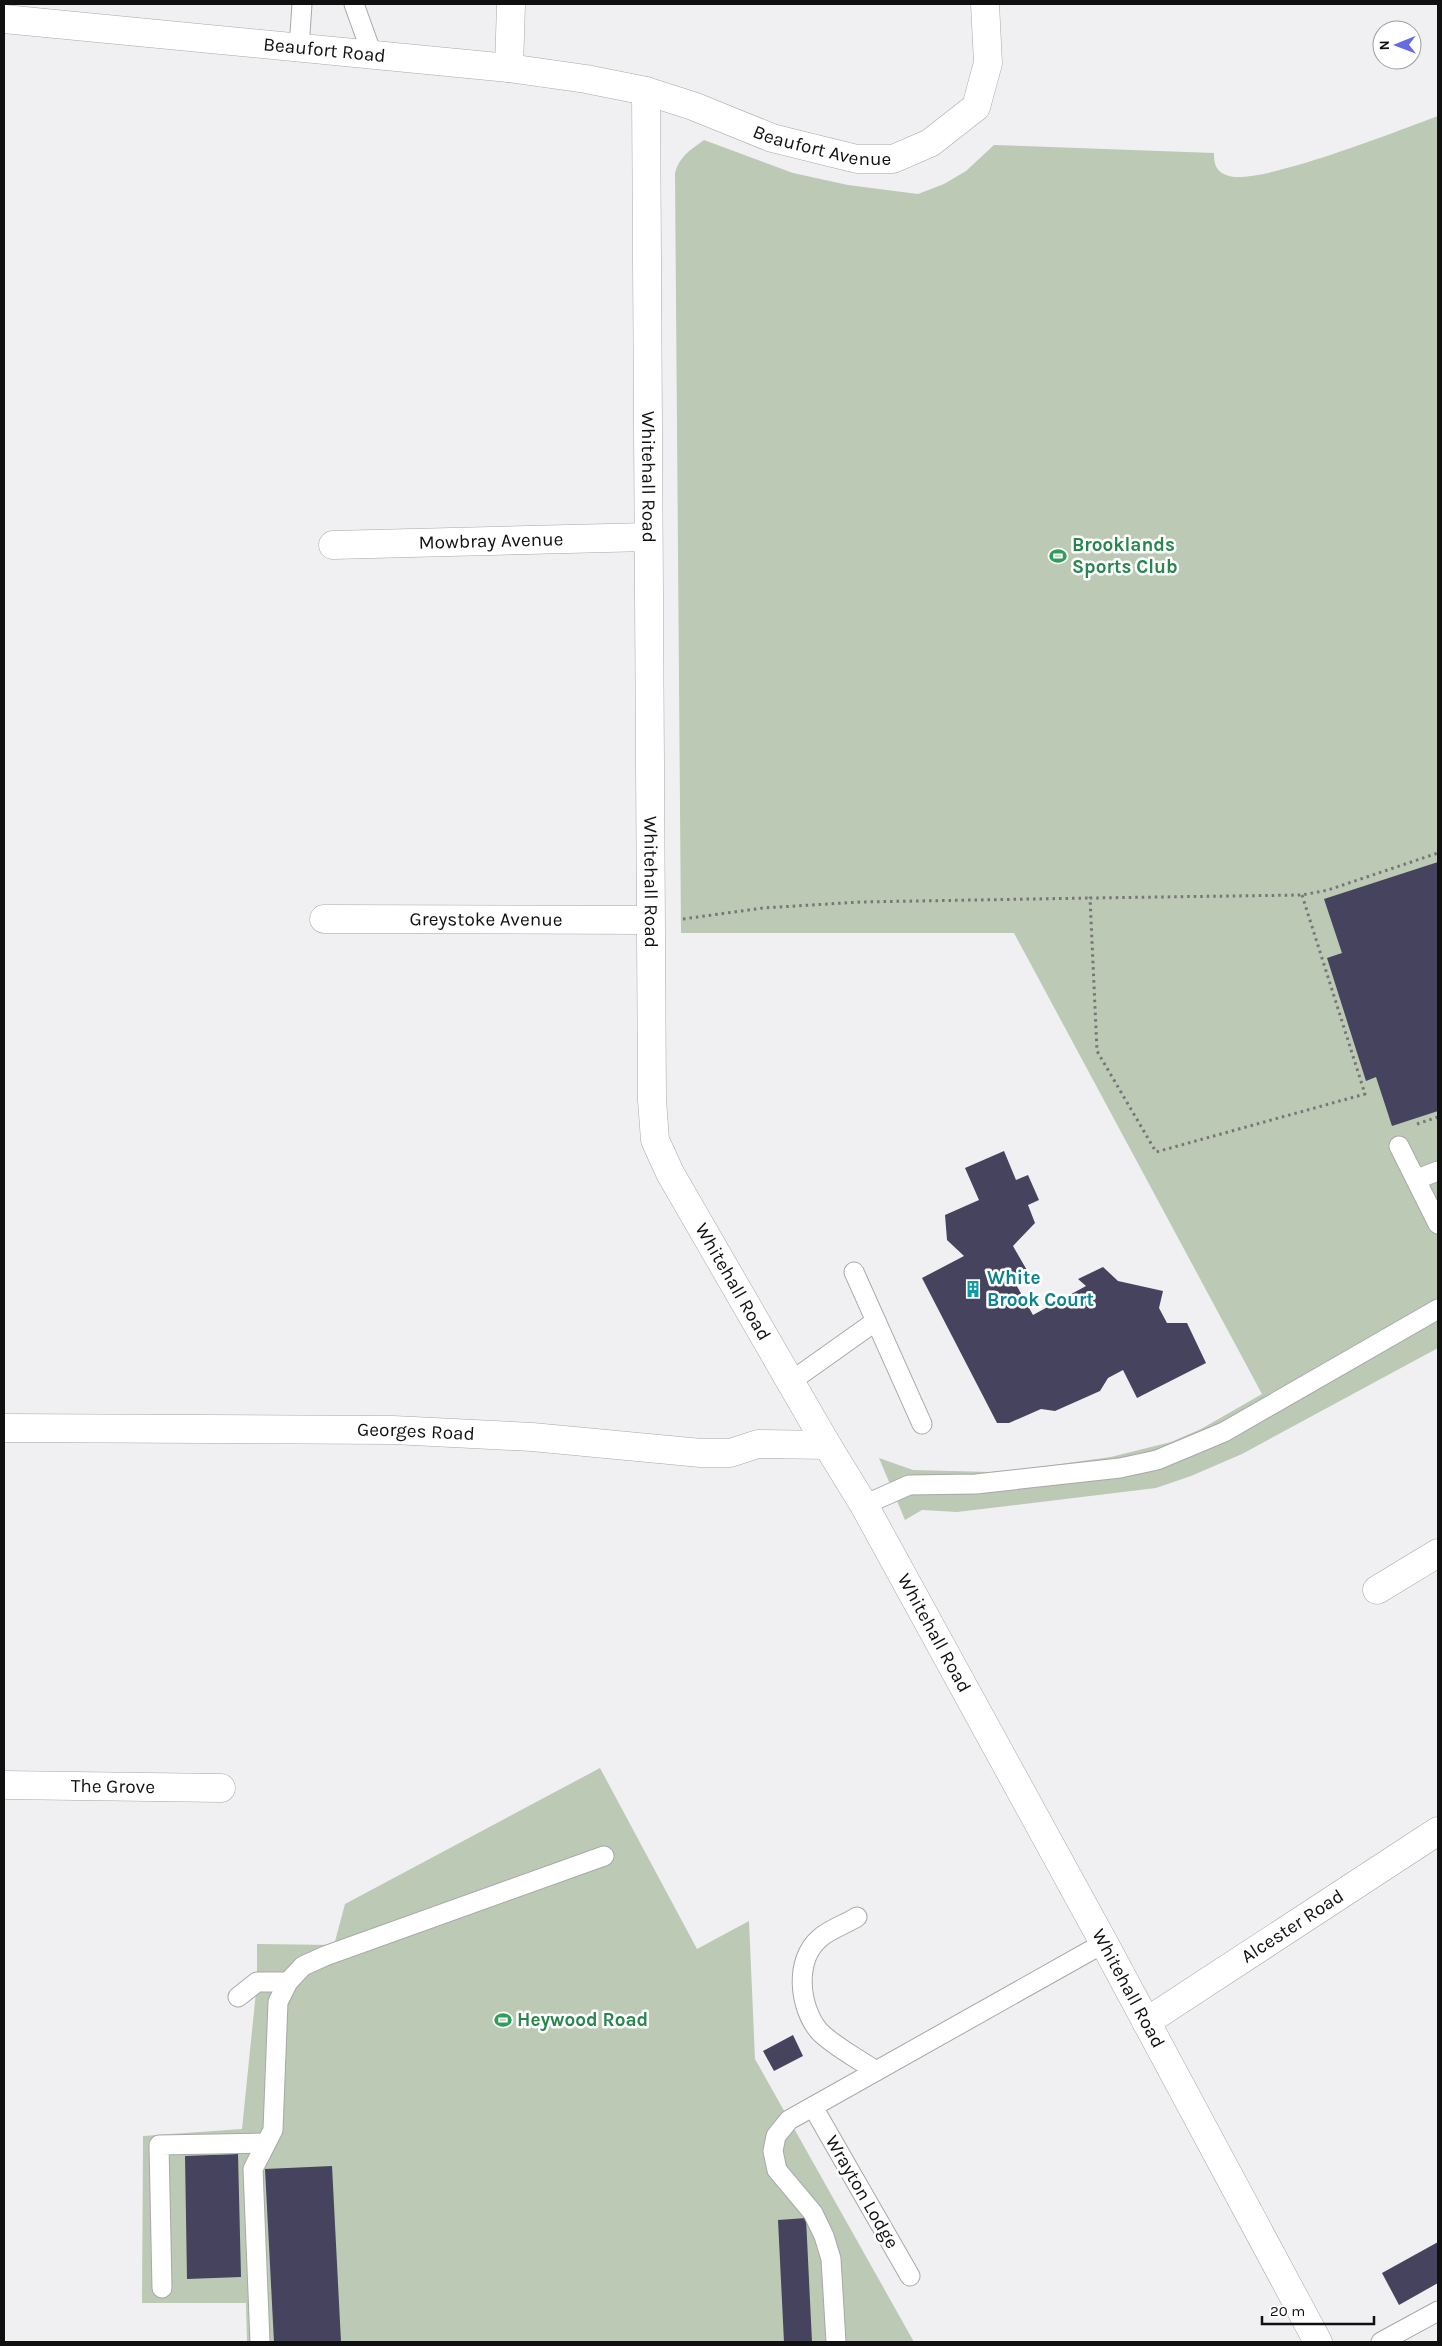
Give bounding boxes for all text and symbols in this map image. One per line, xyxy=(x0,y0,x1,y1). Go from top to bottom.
north arrow xyxy=(1372,20,1422,70)
street label: Beaufort Road xyxy=(262,33,387,67)
text: N xyxy=(1376,40,1393,50)
street label: Beaufort Avenue xyxy=(750,120,891,170)
street label: Whitehall Road xyxy=(637,411,660,543)
street label: Mowbray Avenue xyxy=(418,528,564,554)
place label: Brooklands Sports Club xyxy=(1072,534,1178,578)
sports icon: Brooklands Sports Club xyxy=(1048,546,1068,566)
street label: Whitehall Road xyxy=(639,816,662,948)
street label: Greystoke Avenue xyxy=(410,908,562,931)
street label: Whitehall Road xyxy=(690,1219,775,1344)
place label: White Brook Court xyxy=(987,1267,1094,1311)
building icon: White Brook Court xyxy=(963,1279,983,1299)
street label: Georges Road xyxy=(357,1419,475,1445)
street label: Whitehall Road xyxy=(893,1570,976,1696)
street label: The Grove xyxy=(71,1775,155,1798)
street label: Alcester Road xyxy=(1237,1885,1348,1968)
street label: Whitehall Road xyxy=(1087,1925,1169,2052)
place label: Heywood Road xyxy=(517,2009,648,2031)
sports icon: Heywood Road xyxy=(493,2010,513,2030)
street label: Wrayton Lodge xyxy=(821,2131,903,2253)
scale bar xyxy=(1262,2294,1374,2326)
text: 20 m xyxy=(1270,2302,1305,2320)

